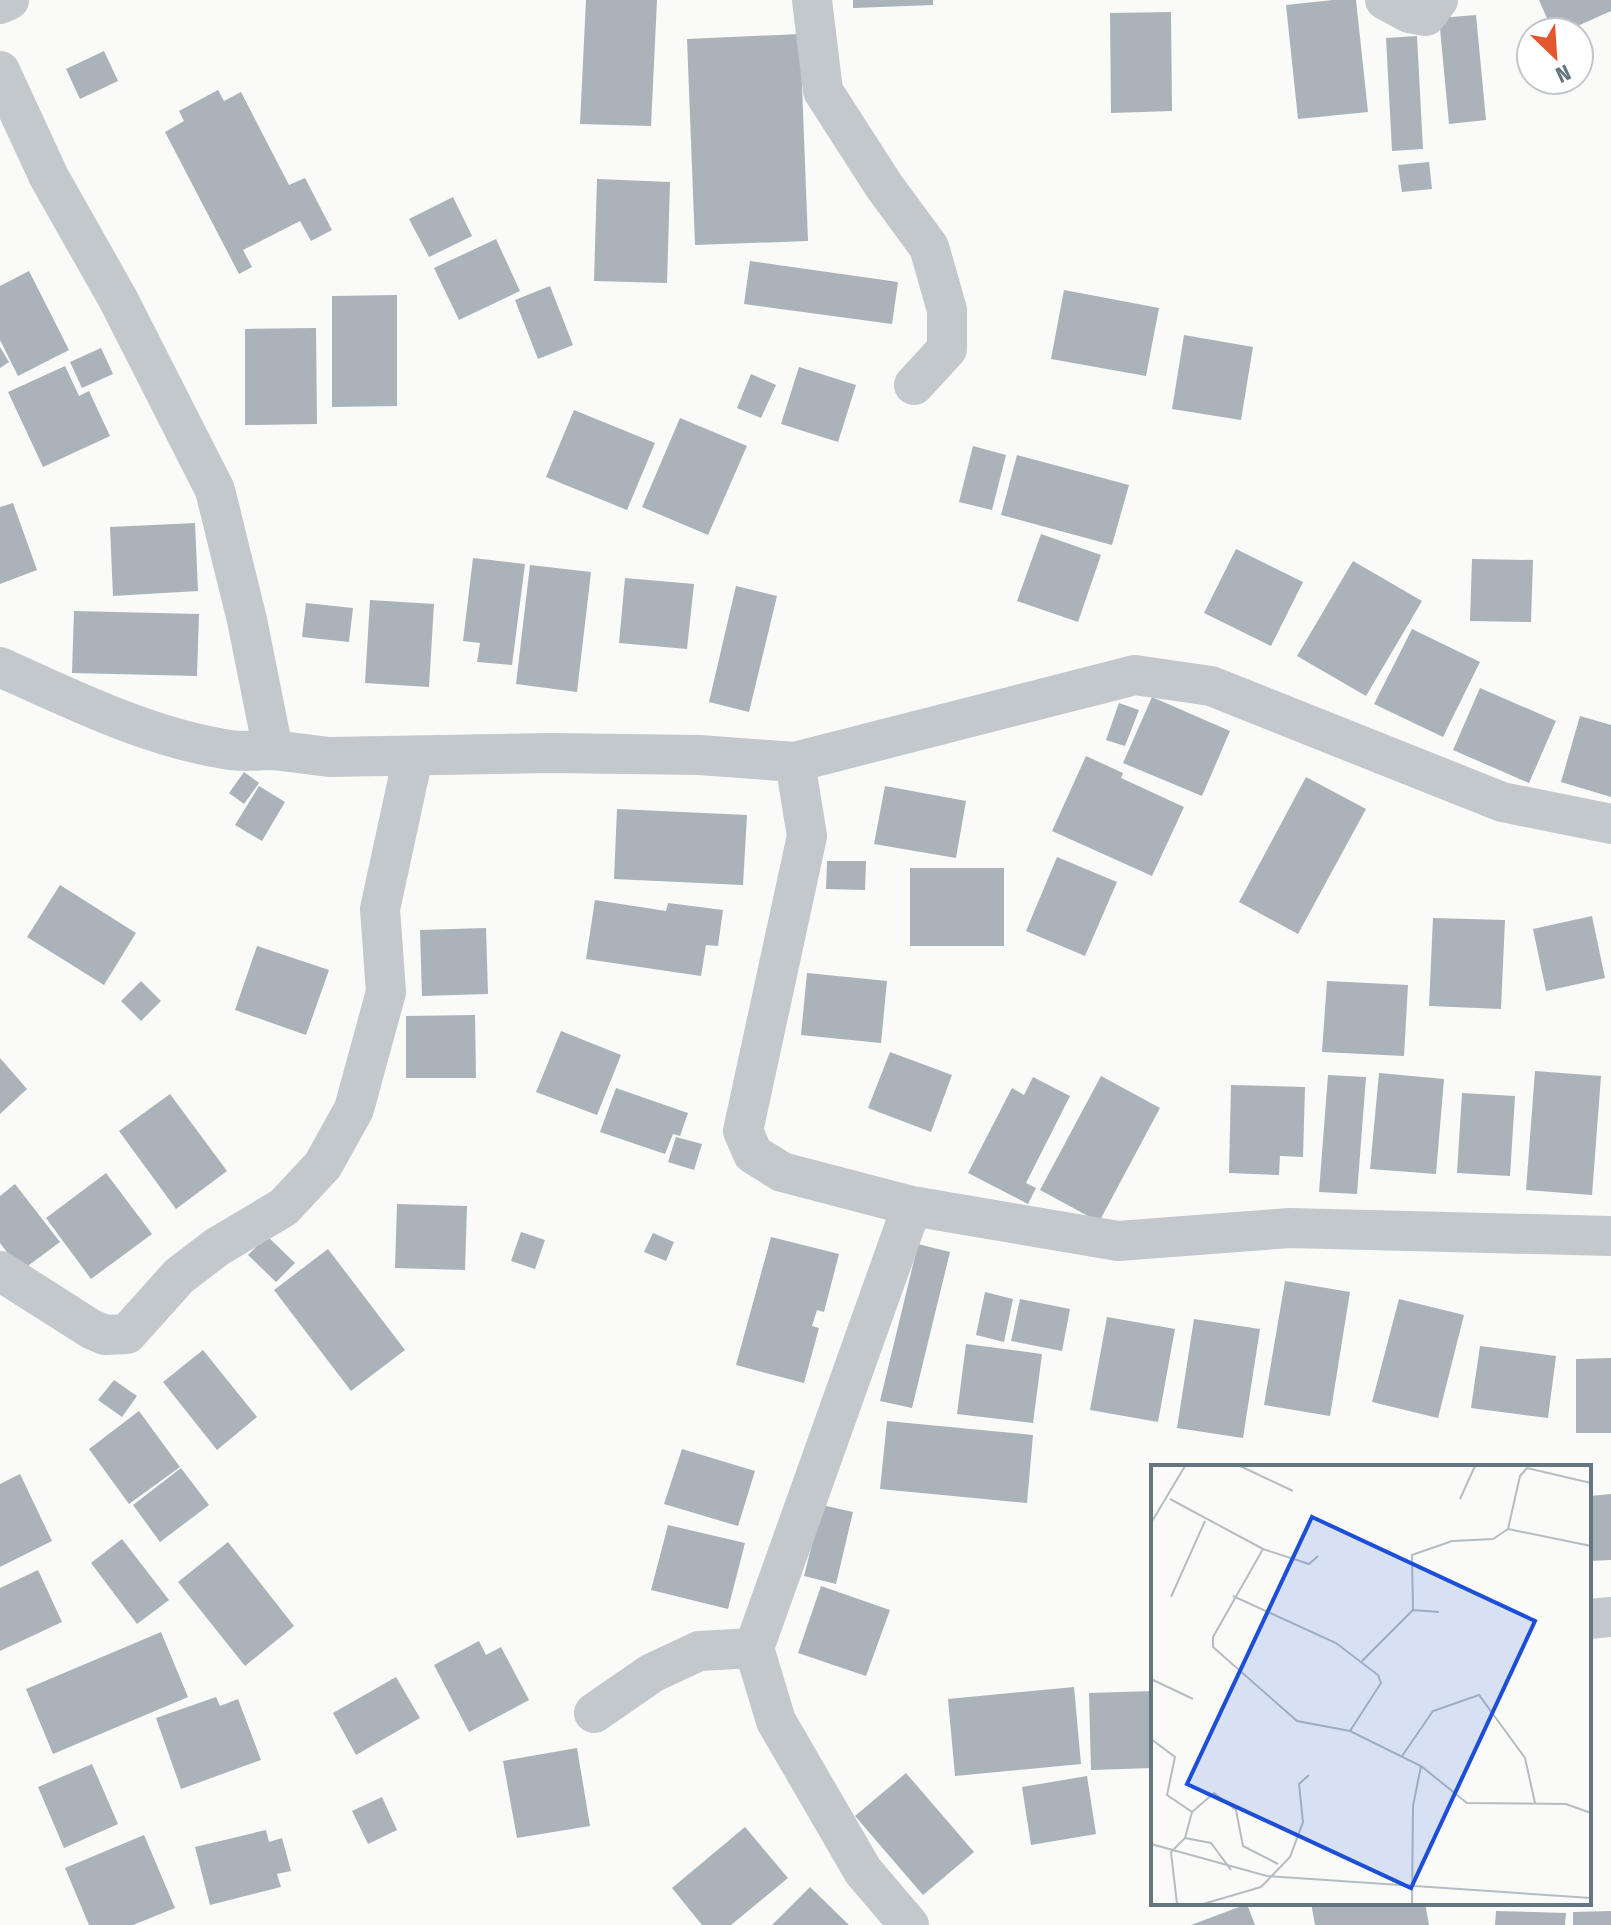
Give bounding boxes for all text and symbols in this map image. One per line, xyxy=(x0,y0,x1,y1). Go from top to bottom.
north arrow xyxy=(1515,16,1595,96)
text: N xyxy=(1552,59,1575,89)
inset map xyxy=(1151,1465,1591,1905)

